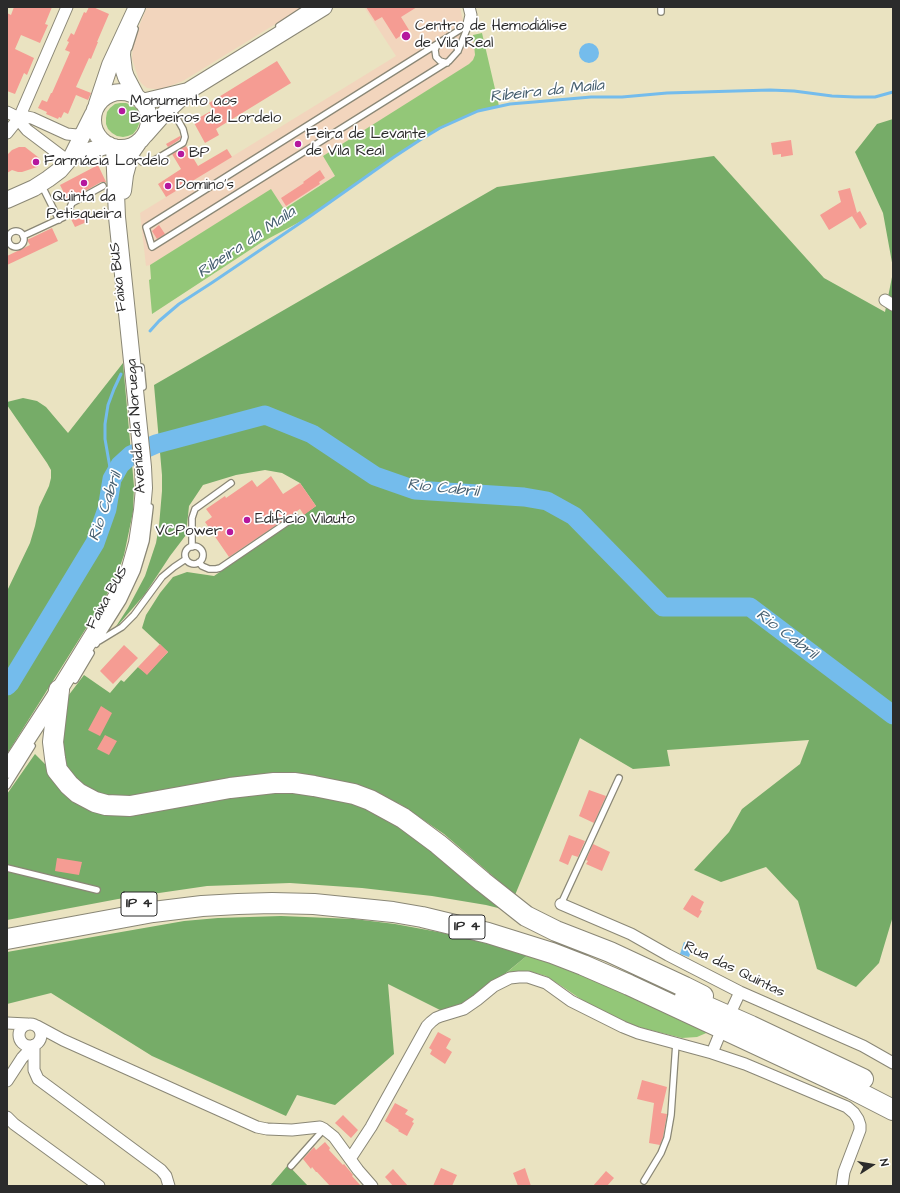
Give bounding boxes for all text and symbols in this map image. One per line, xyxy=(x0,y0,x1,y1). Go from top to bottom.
place label: Centro de Hemodiálise de Vila Real xyxy=(415,18,567,53)
marker: Centro de Hemodiálise de Vila Real xyxy=(400,30,412,42)
water label: Ribeira da Maíla xyxy=(489,76,605,108)
place label: Monumento aos Barbeiros de Lordelo xyxy=(130,93,281,128)
marker: Monumento aos Barbeiros de Lordelo xyxy=(117,106,127,116)
place label: Feira de Levante de Vila Real xyxy=(306,126,426,161)
marker: Feira de Levante de Vila Real xyxy=(293,139,303,149)
place label: BP xyxy=(189,145,209,163)
marker: BP xyxy=(176,149,186,159)
place label: Farmácia Lordelo xyxy=(44,153,169,171)
marker: Farmácia Lordelo xyxy=(31,157,41,167)
place label: Domino's xyxy=(176,177,234,195)
marker: Quinta da Petisqueira xyxy=(79,178,89,188)
marker: Domino's xyxy=(163,181,173,191)
place label: Quinta da Petisqueira xyxy=(46,189,122,224)
water label: Ribeira da Maíla xyxy=(194,203,300,283)
street label: Faixa BUS xyxy=(106,241,132,313)
street label: Avenida da Noruega xyxy=(123,358,151,494)
water label: Rio Cabril xyxy=(85,470,127,544)
water label: Rio Cabril xyxy=(406,476,480,502)
place label: Edifício Vilauto xyxy=(255,511,355,529)
marker: Edifício Vilauto xyxy=(242,515,252,525)
place label: VCPower xyxy=(155,523,222,541)
marker: VCPower xyxy=(225,527,235,537)
street label: Faixa BUS xyxy=(83,563,133,633)
water label: Rio Cabril xyxy=(752,606,820,664)
road number: IP 4 xyxy=(121,892,157,916)
road number: IP 4 xyxy=(449,915,485,939)
street label: Rua das Quintas xyxy=(681,938,787,1002)
north arrow xyxy=(852,1145,892,1185)
text: N xyxy=(876,1157,892,1167)

